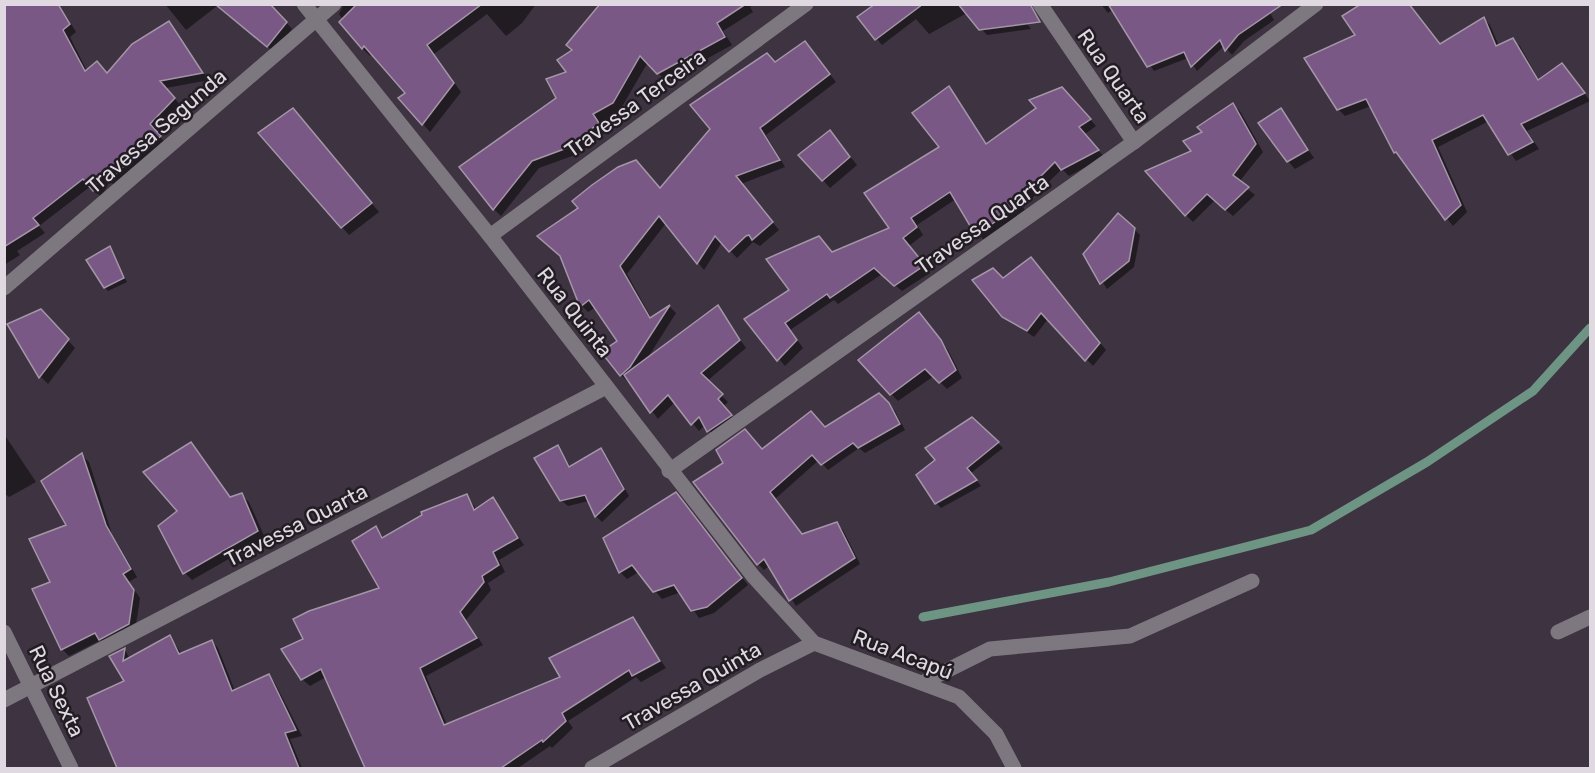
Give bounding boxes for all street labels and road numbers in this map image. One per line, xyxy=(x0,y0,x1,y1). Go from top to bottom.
street label: Rua Quarta xyxy=(1072,24,1156,128)
street label: Travessa Terceira xyxy=(560,44,710,162)
street label: Travessa Segunda xyxy=(81,63,231,199)
street label: Travessa Quarta xyxy=(911,169,1053,279)
street label: Rua Quinta xyxy=(532,262,618,362)
street label: Travessa Quarta xyxy=(220,478,372,572)
street label: Rua Acapú xyxy=(850,624,956,684)
street label: Travessa Quinta xyxy=(619,636,765,736)
street label: Rua Sexta xyxy=(24,641,90,741)

